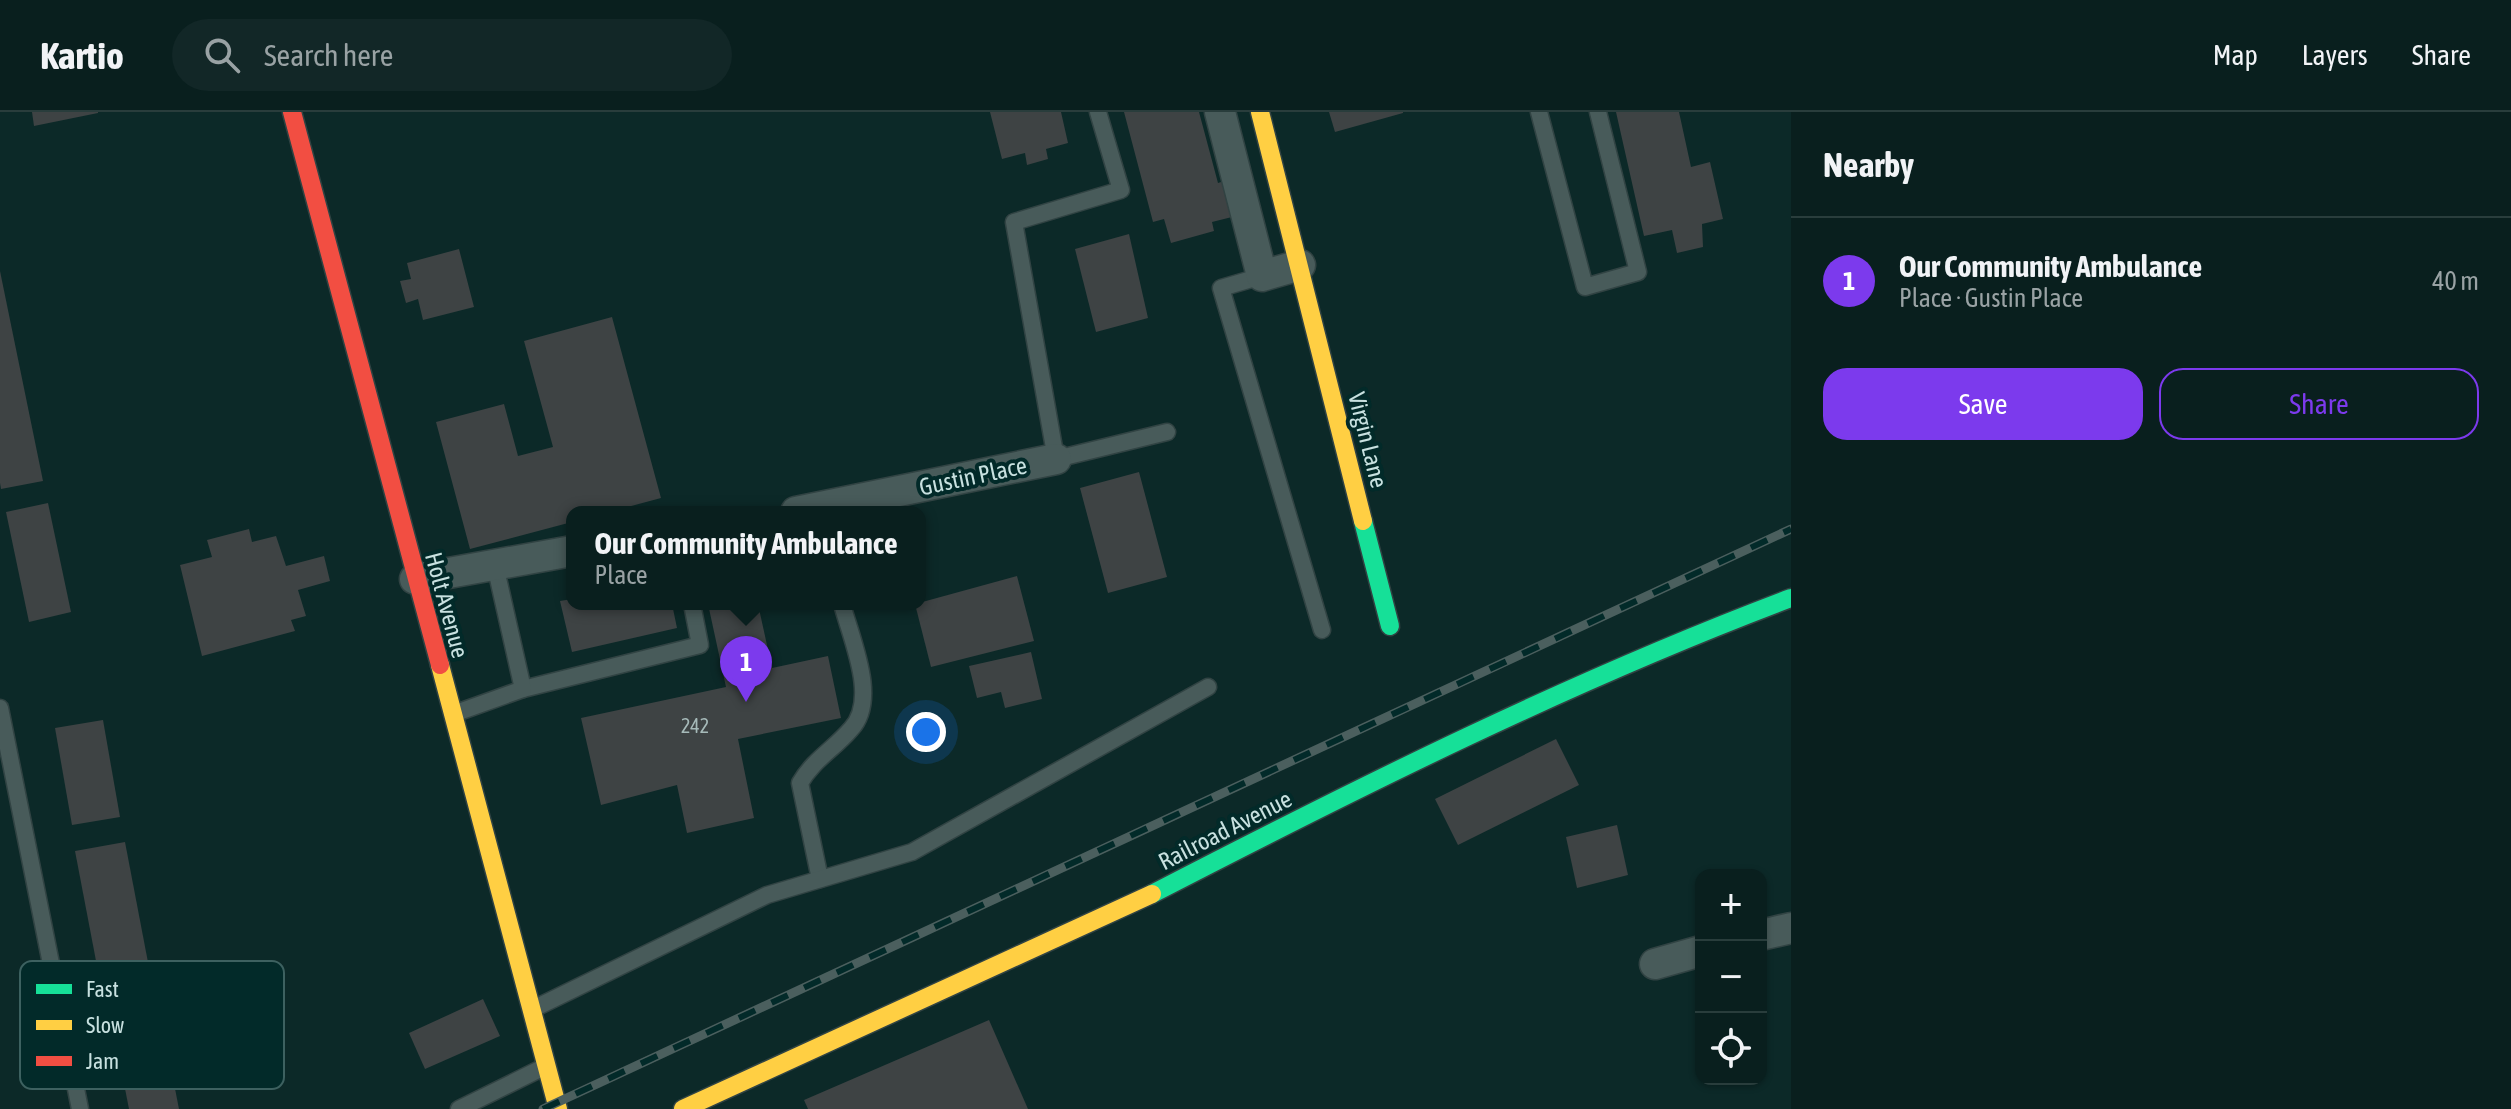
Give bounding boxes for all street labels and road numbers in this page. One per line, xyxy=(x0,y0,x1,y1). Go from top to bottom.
street label: Virgin Lane xyxy=(1343,389,1393,491)
street label: Gustin Place xyxy=(917,451,1029,501)
street label: Holt Avenue xyxy=(420,549,474,661)
street label: Railroad Avenue xyxy=(1154,785,1296,875)

